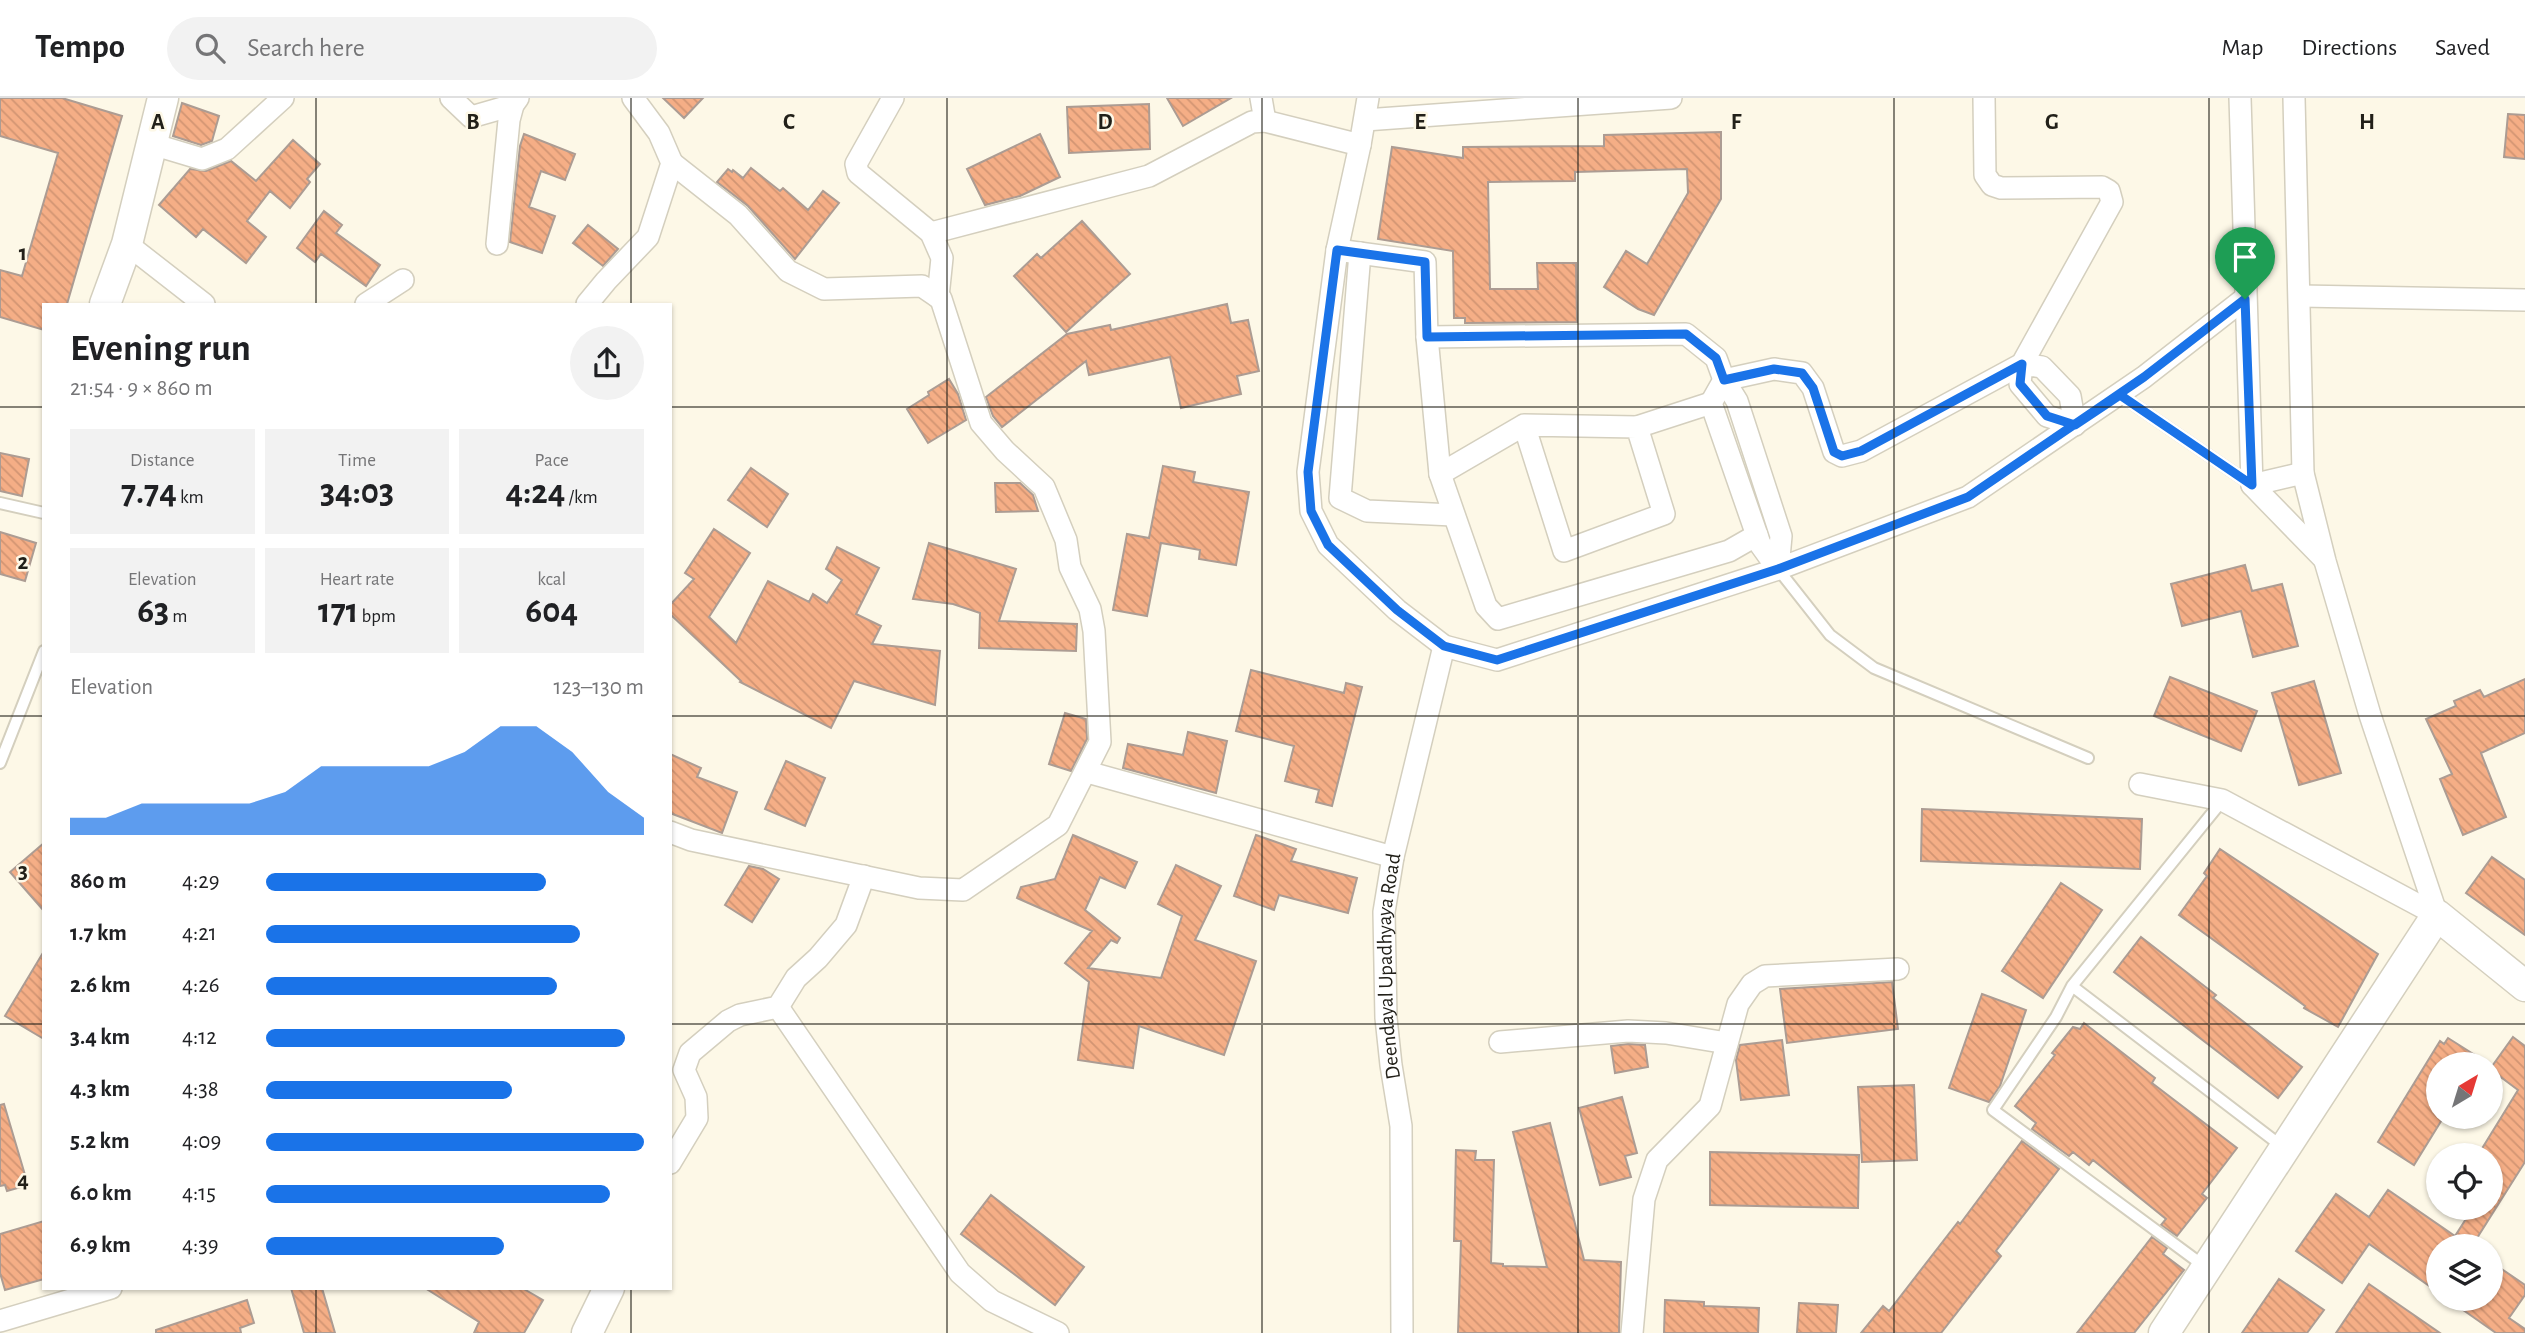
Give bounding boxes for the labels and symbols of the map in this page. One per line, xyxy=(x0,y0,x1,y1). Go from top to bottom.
text: A xyxy=(151,111,165,134)
text: B xyxy=(466,111,480,134)
text: C xyxy=(783,111,795,134)
text: D xyxy=(1097,111,1113,134)
text: E xyxy=(1414,111,1426,134)
text: F xyxy=(1731,111,1742,134)
text: G xyxy=(2045,111,2059,134)
text: H xyxy=(2359,111,2375,134)
pin xyxy=(2215,227,2275,299)
text: 1 xyxy=(19,242,27,265)
text: 2 xyxy=(18,551,29,574)
street label: Deendayal Upadhyaya Road xyxy=(1373,851,1404,1081)
text: 3 xyxy=(18,860,28,883)
north arrow xyxy=(2426,1052,2502,1129)
text: 4 xyxy=(17,1169,29,1192)

